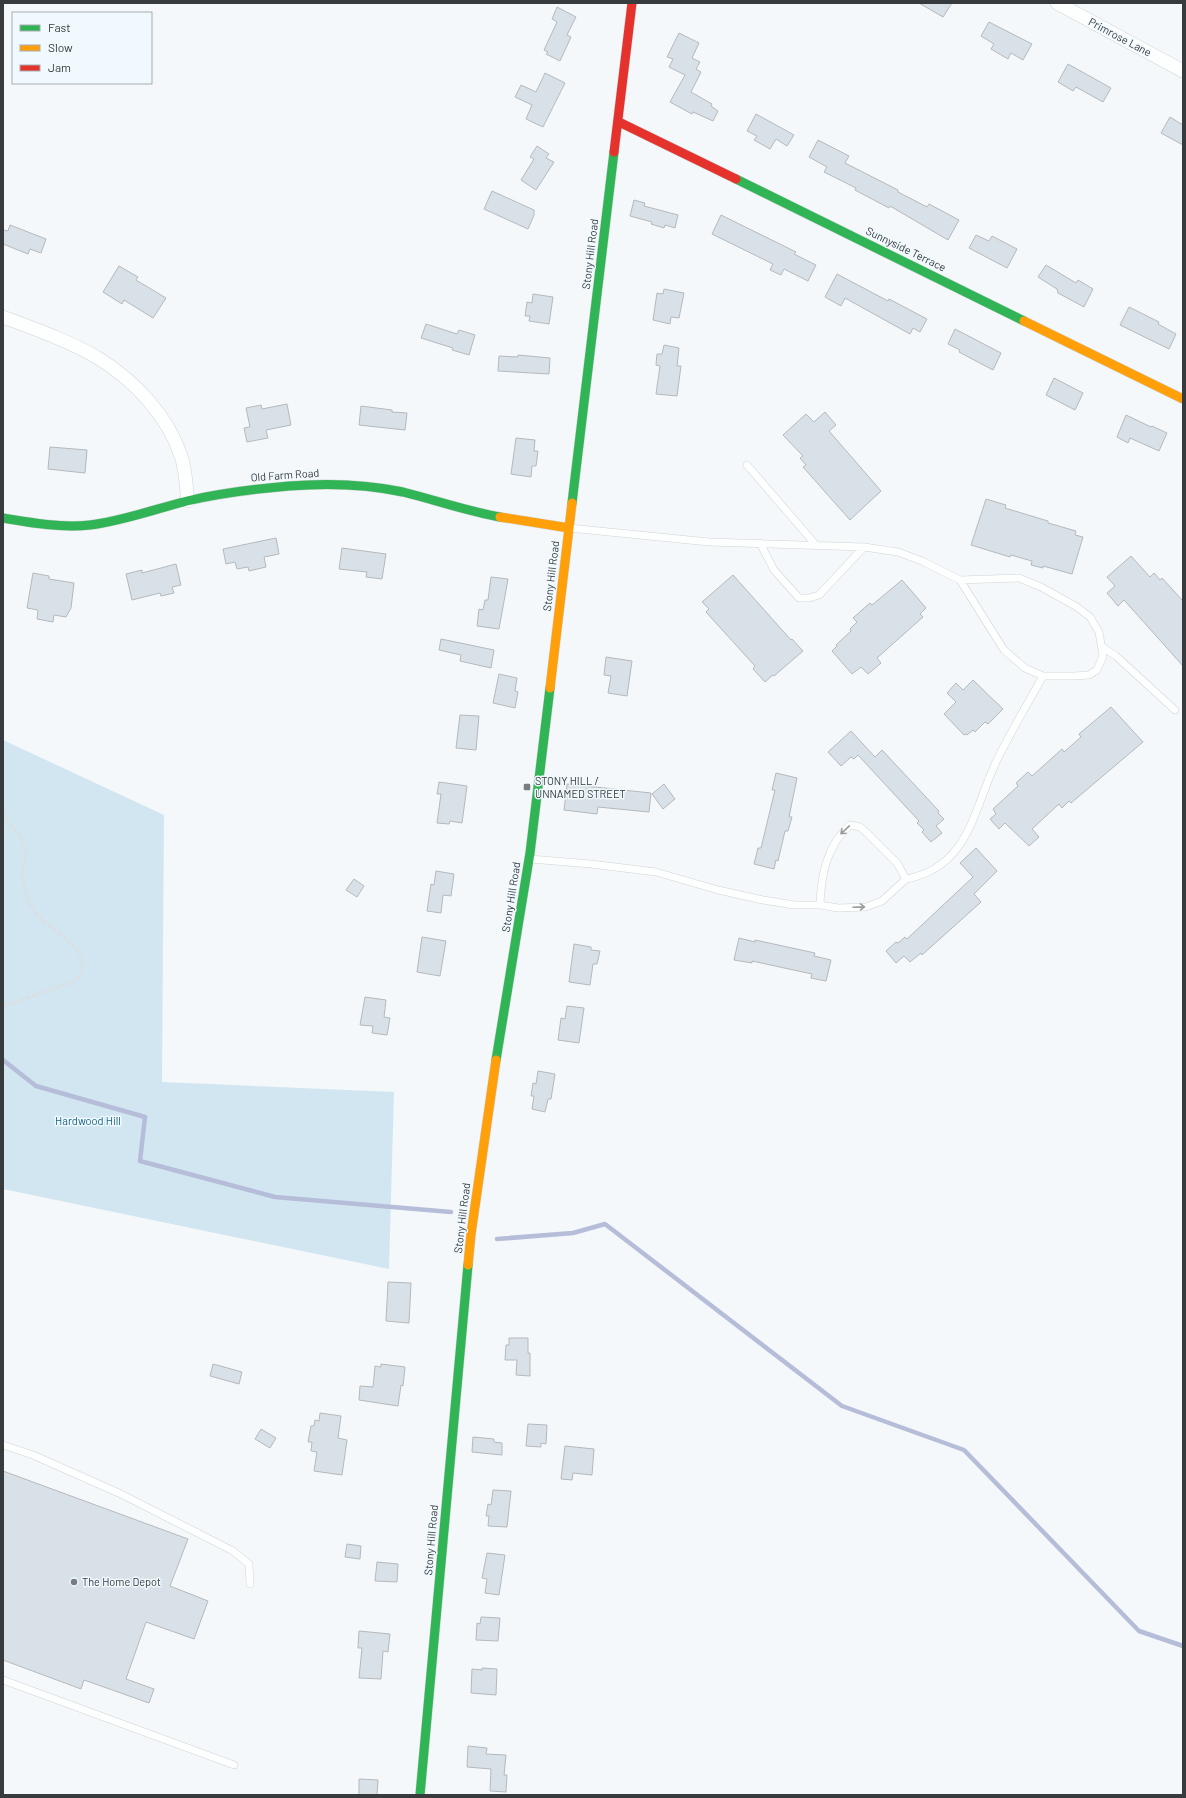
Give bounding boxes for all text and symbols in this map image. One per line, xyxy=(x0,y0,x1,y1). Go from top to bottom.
legend xyxy=(12,12,152,84)
street label: Primrose Lane xyxy=(1087,15,1154,59)
text: Fast xyxy=(48,20,71,34)
text: Slow xyxy=(48,40,73,54)
text: Jam xyxy=(48,60,71,74)
street label: Stony Hill Road xyxy=(579,218,600,290)
street label: Sunnyside Terrace xyxy=(864,224,949,274)
street label: Old Farm Road xyxy=(250,466,320,483)
street label: Stony Hill Road xyxy=(540,540,561,612)
place label: STONY HILL / UNNAMED STREET xyxy=(535,774,626,800)
marker: STONY HILL / UNNAMED STREET xyxy=(522,782,532,792)
one-way arrow xyxy=(840,825,850,834)
street label: Stony Hill Road xyxy=(499,861,522,933)
one-way arrow xyxy=(852,904,865,911)
park label: Hardwood Hill xyxy=(55,1114,121,1127)
street label: Stony Hill Road xyxy=(451,1182,472,1254)
street label: Stony Hill Road xyxy=(421,1504,440,1576)
place label: The Home Depot xyxy=(82,1575,161,1588)
marker: The Home Depot xyxy=(69,1577,79,1587)

